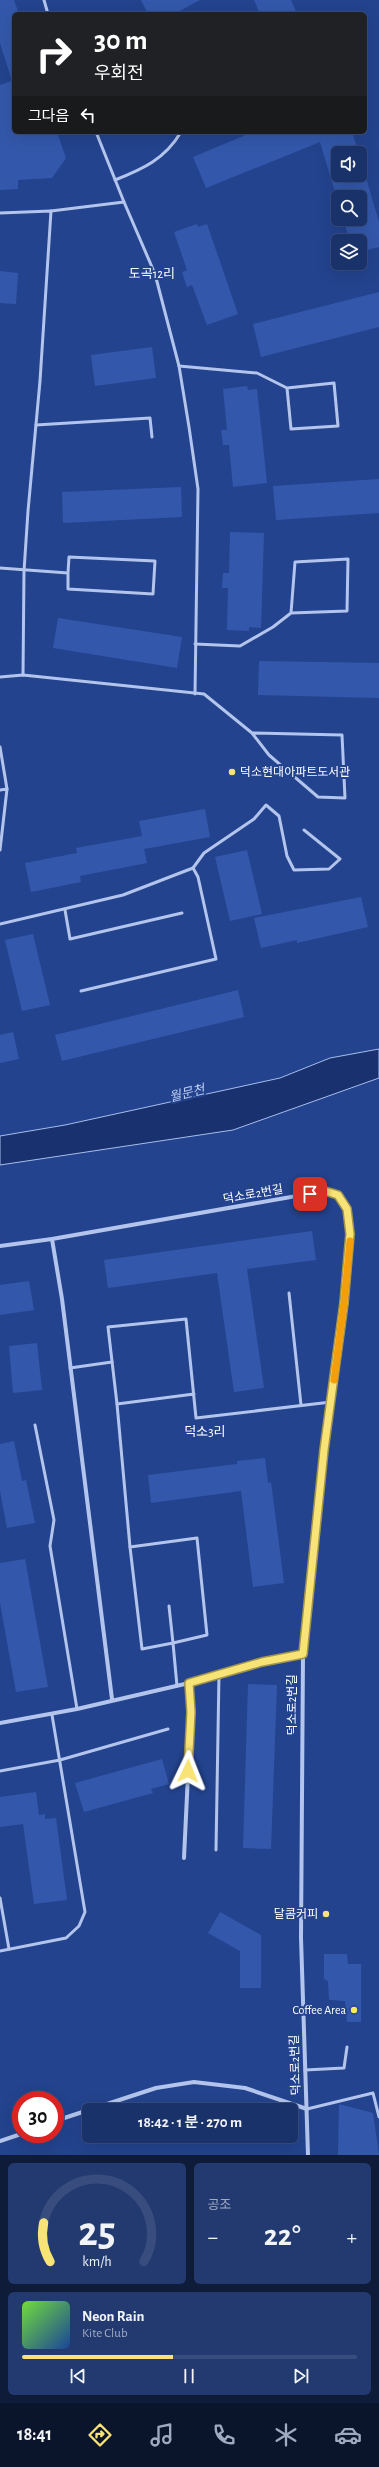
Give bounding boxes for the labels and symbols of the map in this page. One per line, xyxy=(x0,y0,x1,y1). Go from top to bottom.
district label: 도곡12리 xyxy=(129,267,175,281)
place label: 덕소현대아파트도서관 xyxy=(240,765,350,778)
marker: 덕소현대아파트도서관 xyxy=(227,767,237,777)
water label: 월문천 xyxy=(168,1082,207,1105)
pin xyxy=(293,1177,327,1211)
street label: 덕소로2번길 xyxy=(222,1183,284,1205)
district label: 덕소3리 xyxy=(184,1425,226,1439)
street label: 덕소로2번길 xyxy=(286,1675,298,1735)
position arrow xyxy=(167,1750,209,1792)
place label: 달콤커피 xyxy=(274,1908,318,1920)
marker: 달콤커피 xyxy=(321,1909,331,1919)
place label: Coffee Area xyxy=(293,2004,346,2016)
marker: Coffee Area xyxy=(349,2005,359,2015)
street label: 덕소로2번길 xyxy=(288,2034,302,2096)
speed limit sign: 30 xyxy=(12,2091,64,2143)

